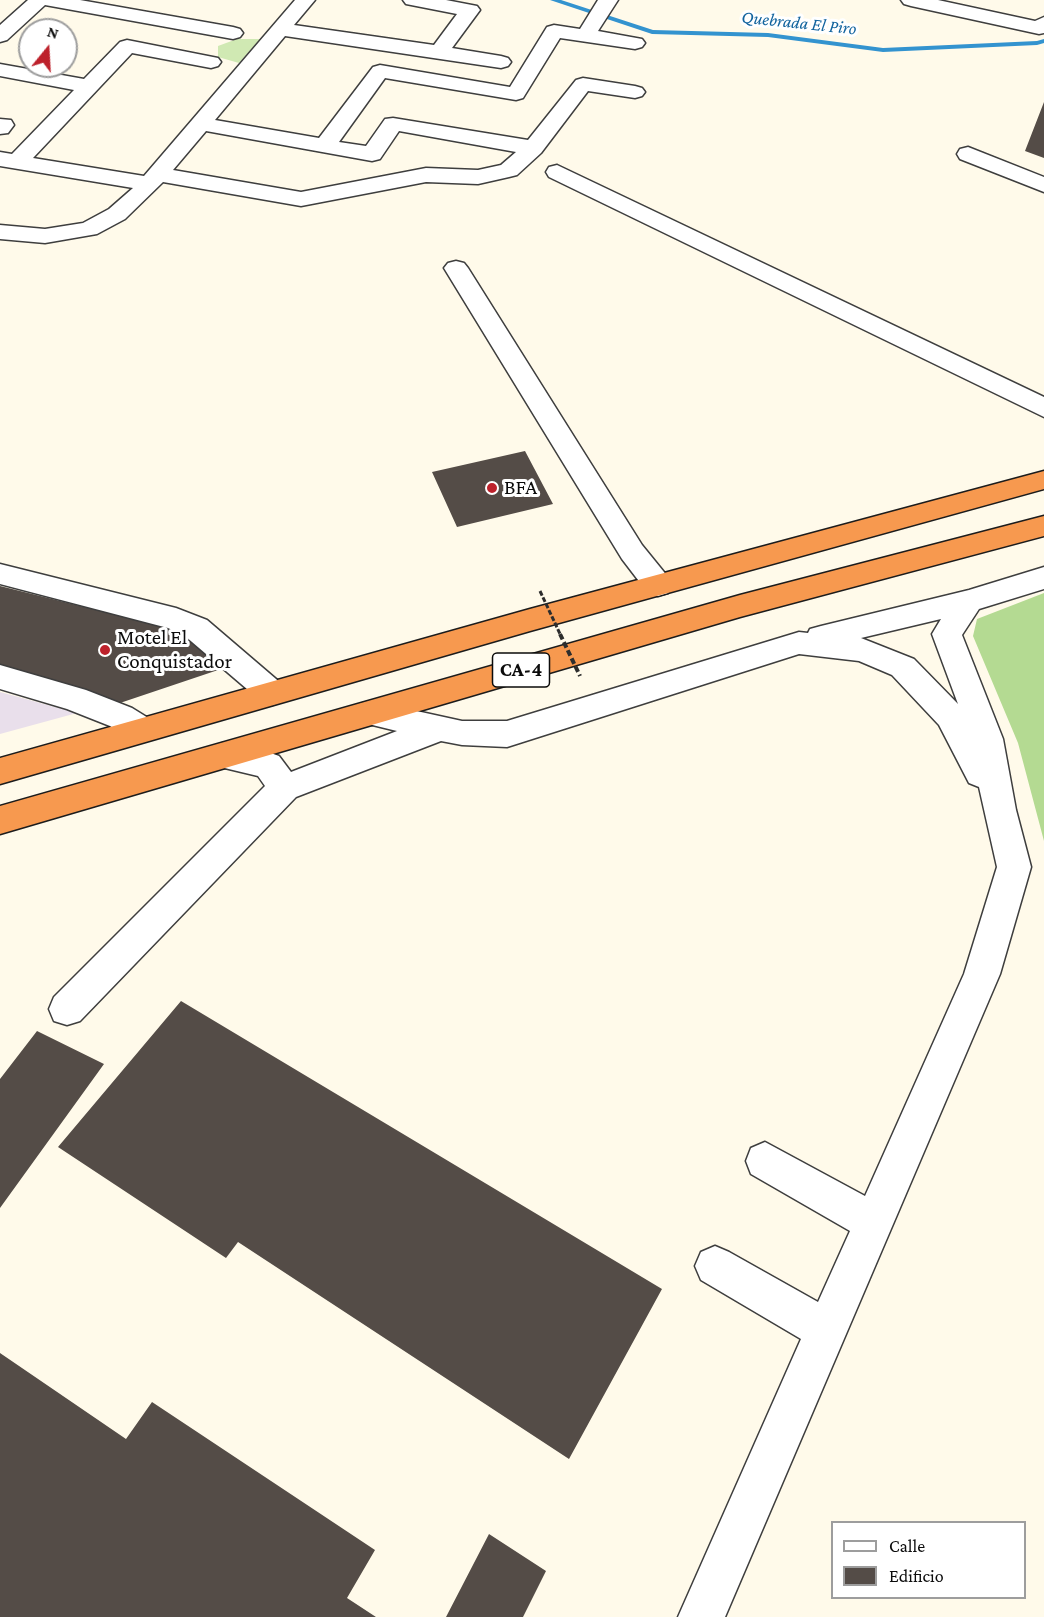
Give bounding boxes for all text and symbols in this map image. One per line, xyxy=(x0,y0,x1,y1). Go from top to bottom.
water label: Quebrada El Piro xyxy=(740,6,858,40)
north arrow xyxy=(18,18,78,78)
text: N xyxy=(45,23,61,42)
place label: BFA xyxy=(504,475,537,501)
marker: BFA xyxy=(485,481,499,495)
place label: Motel El Conquistador xyxy=(117,625,232,675)
marker: Motel El Conquistador xyxy=(98,643,112,657)
road number: CA-4 xyxy=(492,653,550,687)
legend xyxy=(831,1521,1026,1599)
text: Calle xyxy=(889,1536,925,1556)
text: Edificio xyxy=(889,1566,944,1586)

